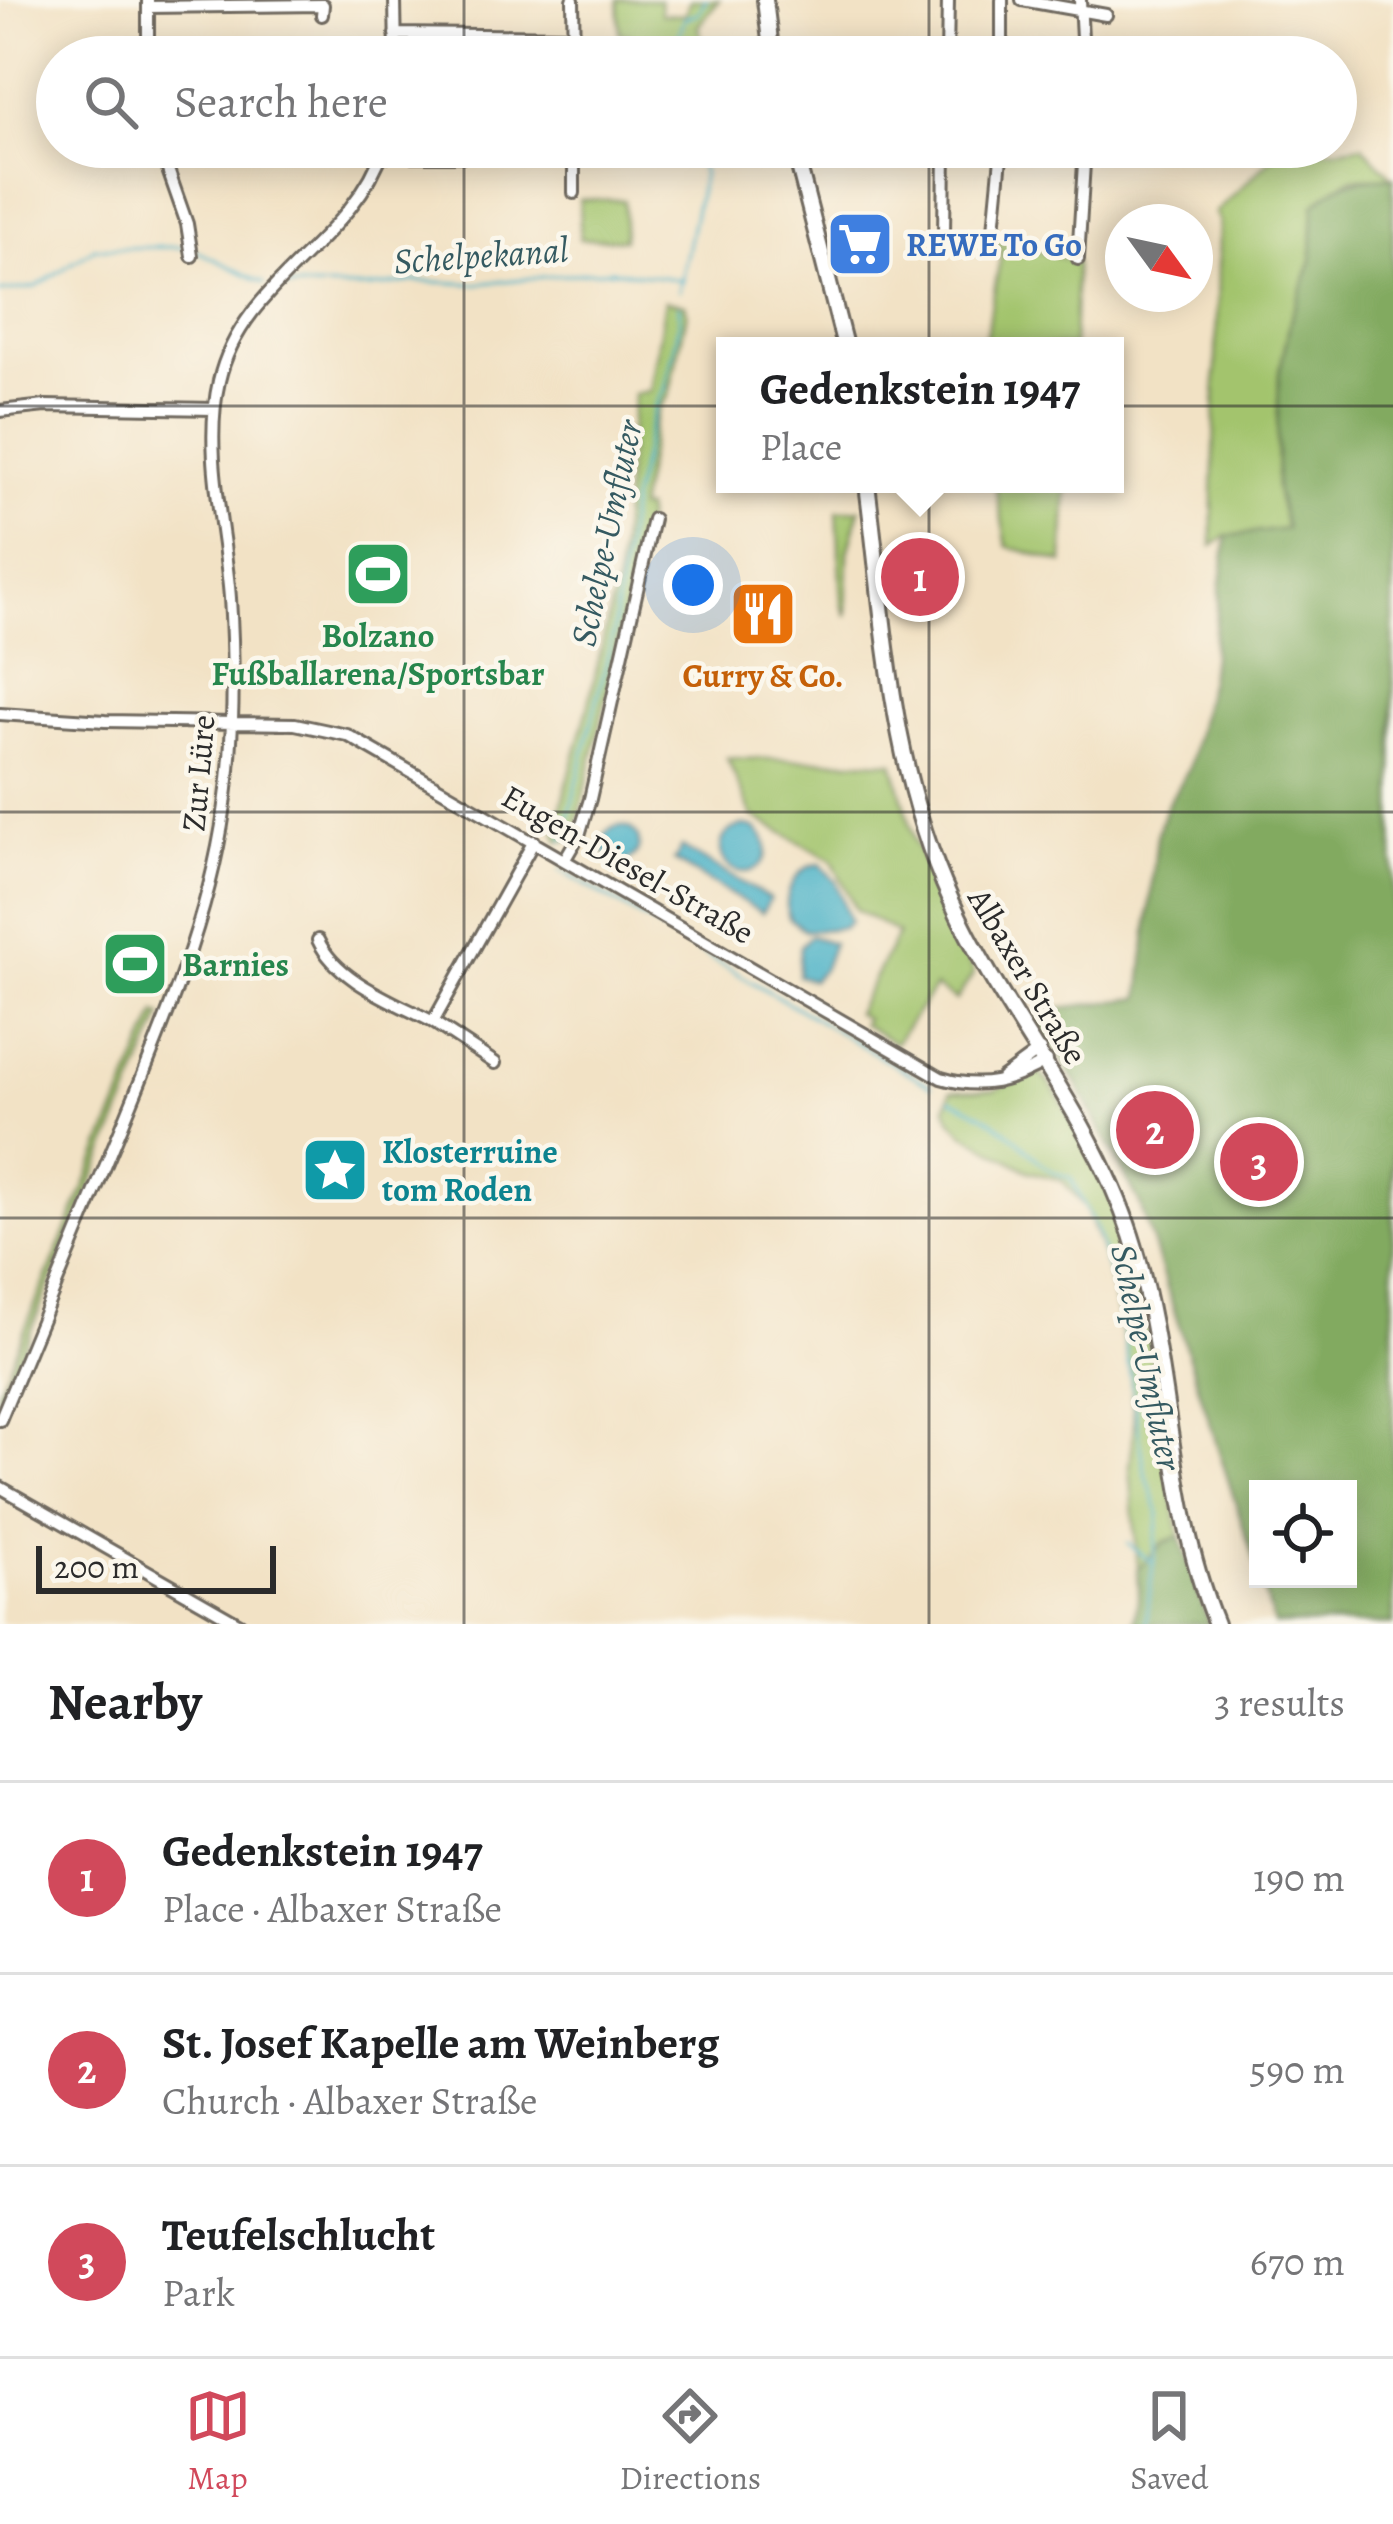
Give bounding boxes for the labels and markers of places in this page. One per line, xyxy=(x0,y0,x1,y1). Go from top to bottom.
supermarket icon: REWE To Go xyxy=(825,209,895,279)
place label: REWE To Go xyxy=(906,222,1082,267)
pin: 1 xyxy=(881,532,959,622)
sports icon: Bolzano Fußballarena/Sportsbar xyxy=(343,539,413,609)
restaurant icon: Curry & Co. xyxy=(728,579,798,649)
place label: Bolzano Fußballarena/Sportsbar xyxy=(211,613,545,696)
place label: Curry & Co. xyxy=(682,653,844,698)
sports icon: Barnies xyxy=(100,929,170,999)
place label: Barnies xyxy=(182,942,289,987)
pin: 2 xyxy=(1116,1085,1194,1175)
pin: 3 xyxy=(1220,1117,1298,1207)
place label: Klosterruine tom Roden xyxy=(382,1129,558,1212)
place icon: Klosterruine tom Roden xyxy=(300,1135,370,1205)

